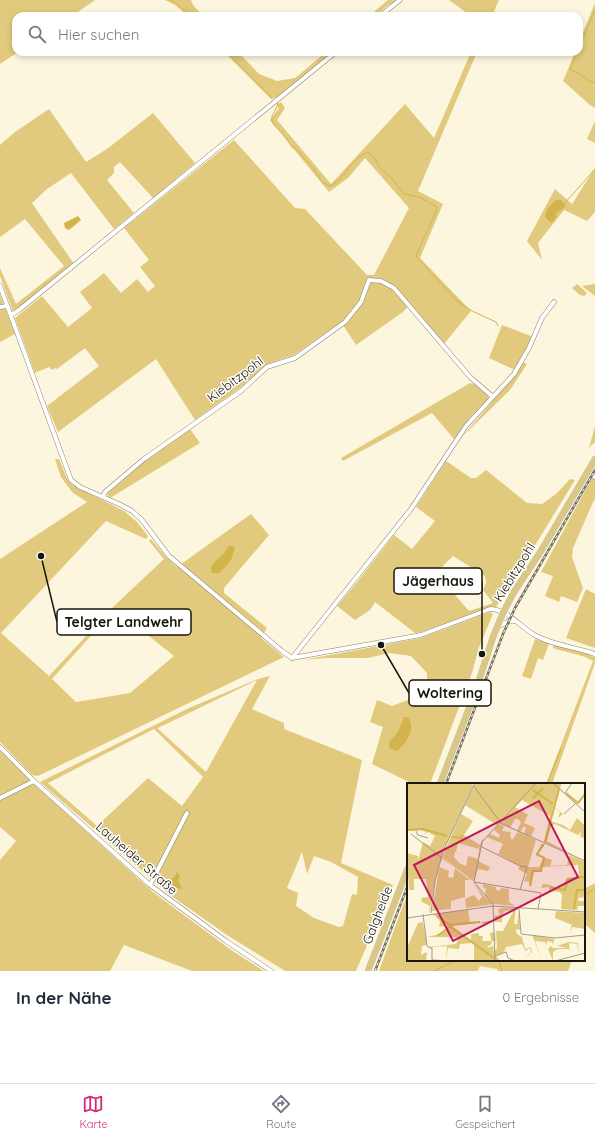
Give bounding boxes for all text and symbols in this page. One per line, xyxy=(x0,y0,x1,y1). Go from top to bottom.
search box xyxy=(12,12,583,56)
icon: search xyxy=(26,23,48,45)
text: Hier suchen xyxy=(58,25,139,44)
street label: Kiebitzpohl xyxy=(204,353,266,405)
street label: Kiebitzpohl xyxy=(490,540,538,604)
callout: Jägerhaus xyxy=(394,568,482,594)
text: Jägerhaus xyxy=(402,572,474,590)
callout: Telgter Landwehr xyxy=(57,609,191,635)
text: Telgter Landwehr xyxy=(65,613,183,631)
callout: Woltering xyxy=(409,680,491,706)
text: Woltering xyxy=(417,684,483,702)
inset map xyxy=(407,783,585,961)
street label: Lauheider Straße xyxy=(93,818,181,898)
street label: Galgheide xyxy=(359,884,395,946)
text: In der Nähe xyxy=(16,987,112,1008)
text: 0 Ergebnisse xyxy=(503,989,579,1005)
tab: Karte xyxy=(79,1093,108,1131)
tab: Route xyxy=(266,1093,296,1131)
tab: Gespeichert xyxy=(455,1093,516,1131)

